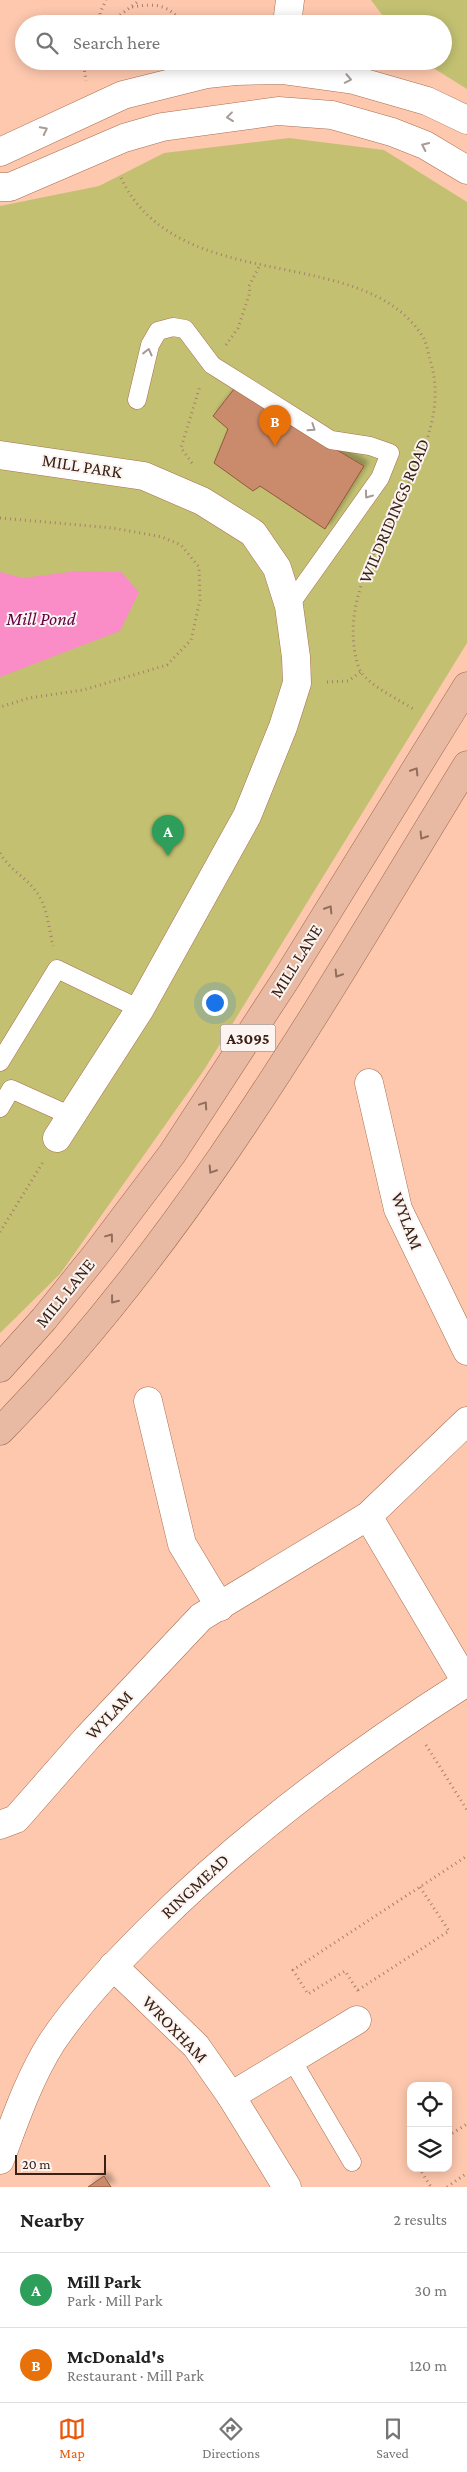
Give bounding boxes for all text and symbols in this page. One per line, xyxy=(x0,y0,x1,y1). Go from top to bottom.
search box xyxy=(15,15,452,70)
icon: search xyxy=(33,29,61,57)
text: Search here xyxy=(73,32,160,53)
one-way arrow xyxy=(343,73,352,83)
one-way arrow xyxy=(225,111,233,122)
one-way arrow xyxy=(38,126,47,136)
one-way arrow xyxy=(421,141,430,152)
one-way arrow xyxy=(143,349,153,357)
pin: B xyxy=(259,405,291,446)
one-way arrow xyxy=(306,422,316,431)
street label: WILDRIDINGS ROAD xyxy=(355,436,433,586)
street label: MILL PARK xyxy=(41,450,124,482)
one-way arrow xyxy=(365,489,374,499)
water label: Mill Pond xyxy=(5,608,77,629)
one-way arrow xyxy=(408,767,418,776)
pin: A xyxy=(152,815,184,856)
one-way arrow xyxy=(420,831,430,840)
one-way arrow xyxy=(323,905,333,914)
street label: MILL LANE xyxy=(266,921,326,1001)
one-way arrow xyxy=(334,969,344,978)
your location xyxy=(202,990,228,1016)
road number: A3095 xyxy=(220,1024,276,1052)
one-way arrow xyxy=(198,1101,208,1110)
one-way arrow xyxy=(209,1164,218,1174)
street label: WYLAM xyxy=(387,1190,427,1252)
one-way arrow xyxy=(104,1234,112,1243)
street label: MILL LANE xyxy=(31,1254,99,1331)
one-way arrow xyxy=(112,1294,120,1303)
street label: WYLAM xyxy=(81,1686,137,1744)
street label: RINGMEAD xyxy=(157,1849,233,1923)
street label: WROXHAM xyxy=(138,1991,212,2067)
map controls xyxy=(407,2082,452,2172)
button: locate xyxy=(407,2082,452,2127)
button: layers xyxy=(407,2127,452,2172)
scale bar xyxy=(15,2152,106,2175)
text: 20 m xyxy=(22,2156,50,2172)
text: Nearby xyxy=(20,2208,84,2232)
text: 2 results xyxy=(394,2211,447,2228)
text: Mill Park xyxy=(67,2271,141,2292)
text: A xyxy=(31,2282,41,2299)
text: 30 m xyxy=(415,2282,447,2299)
text: Park · Mill Park xyxy=(67,2292,163,2309)
text: McDonald's xyxy=(67,2346,164,2367)
text: B xyxy=(31,2357,41,2374)
text: 120 m xyxy=(409,2357,447,2374)
text: Restaurant · Mill Park xyxy=(67,2367,204,2384)
tab: Map xyxy=(58,2415,86,2461)
tab: Directions xyxy=(202,2415,260,2461)
tab: Saved xyxy=(376,2415,409,2461)

